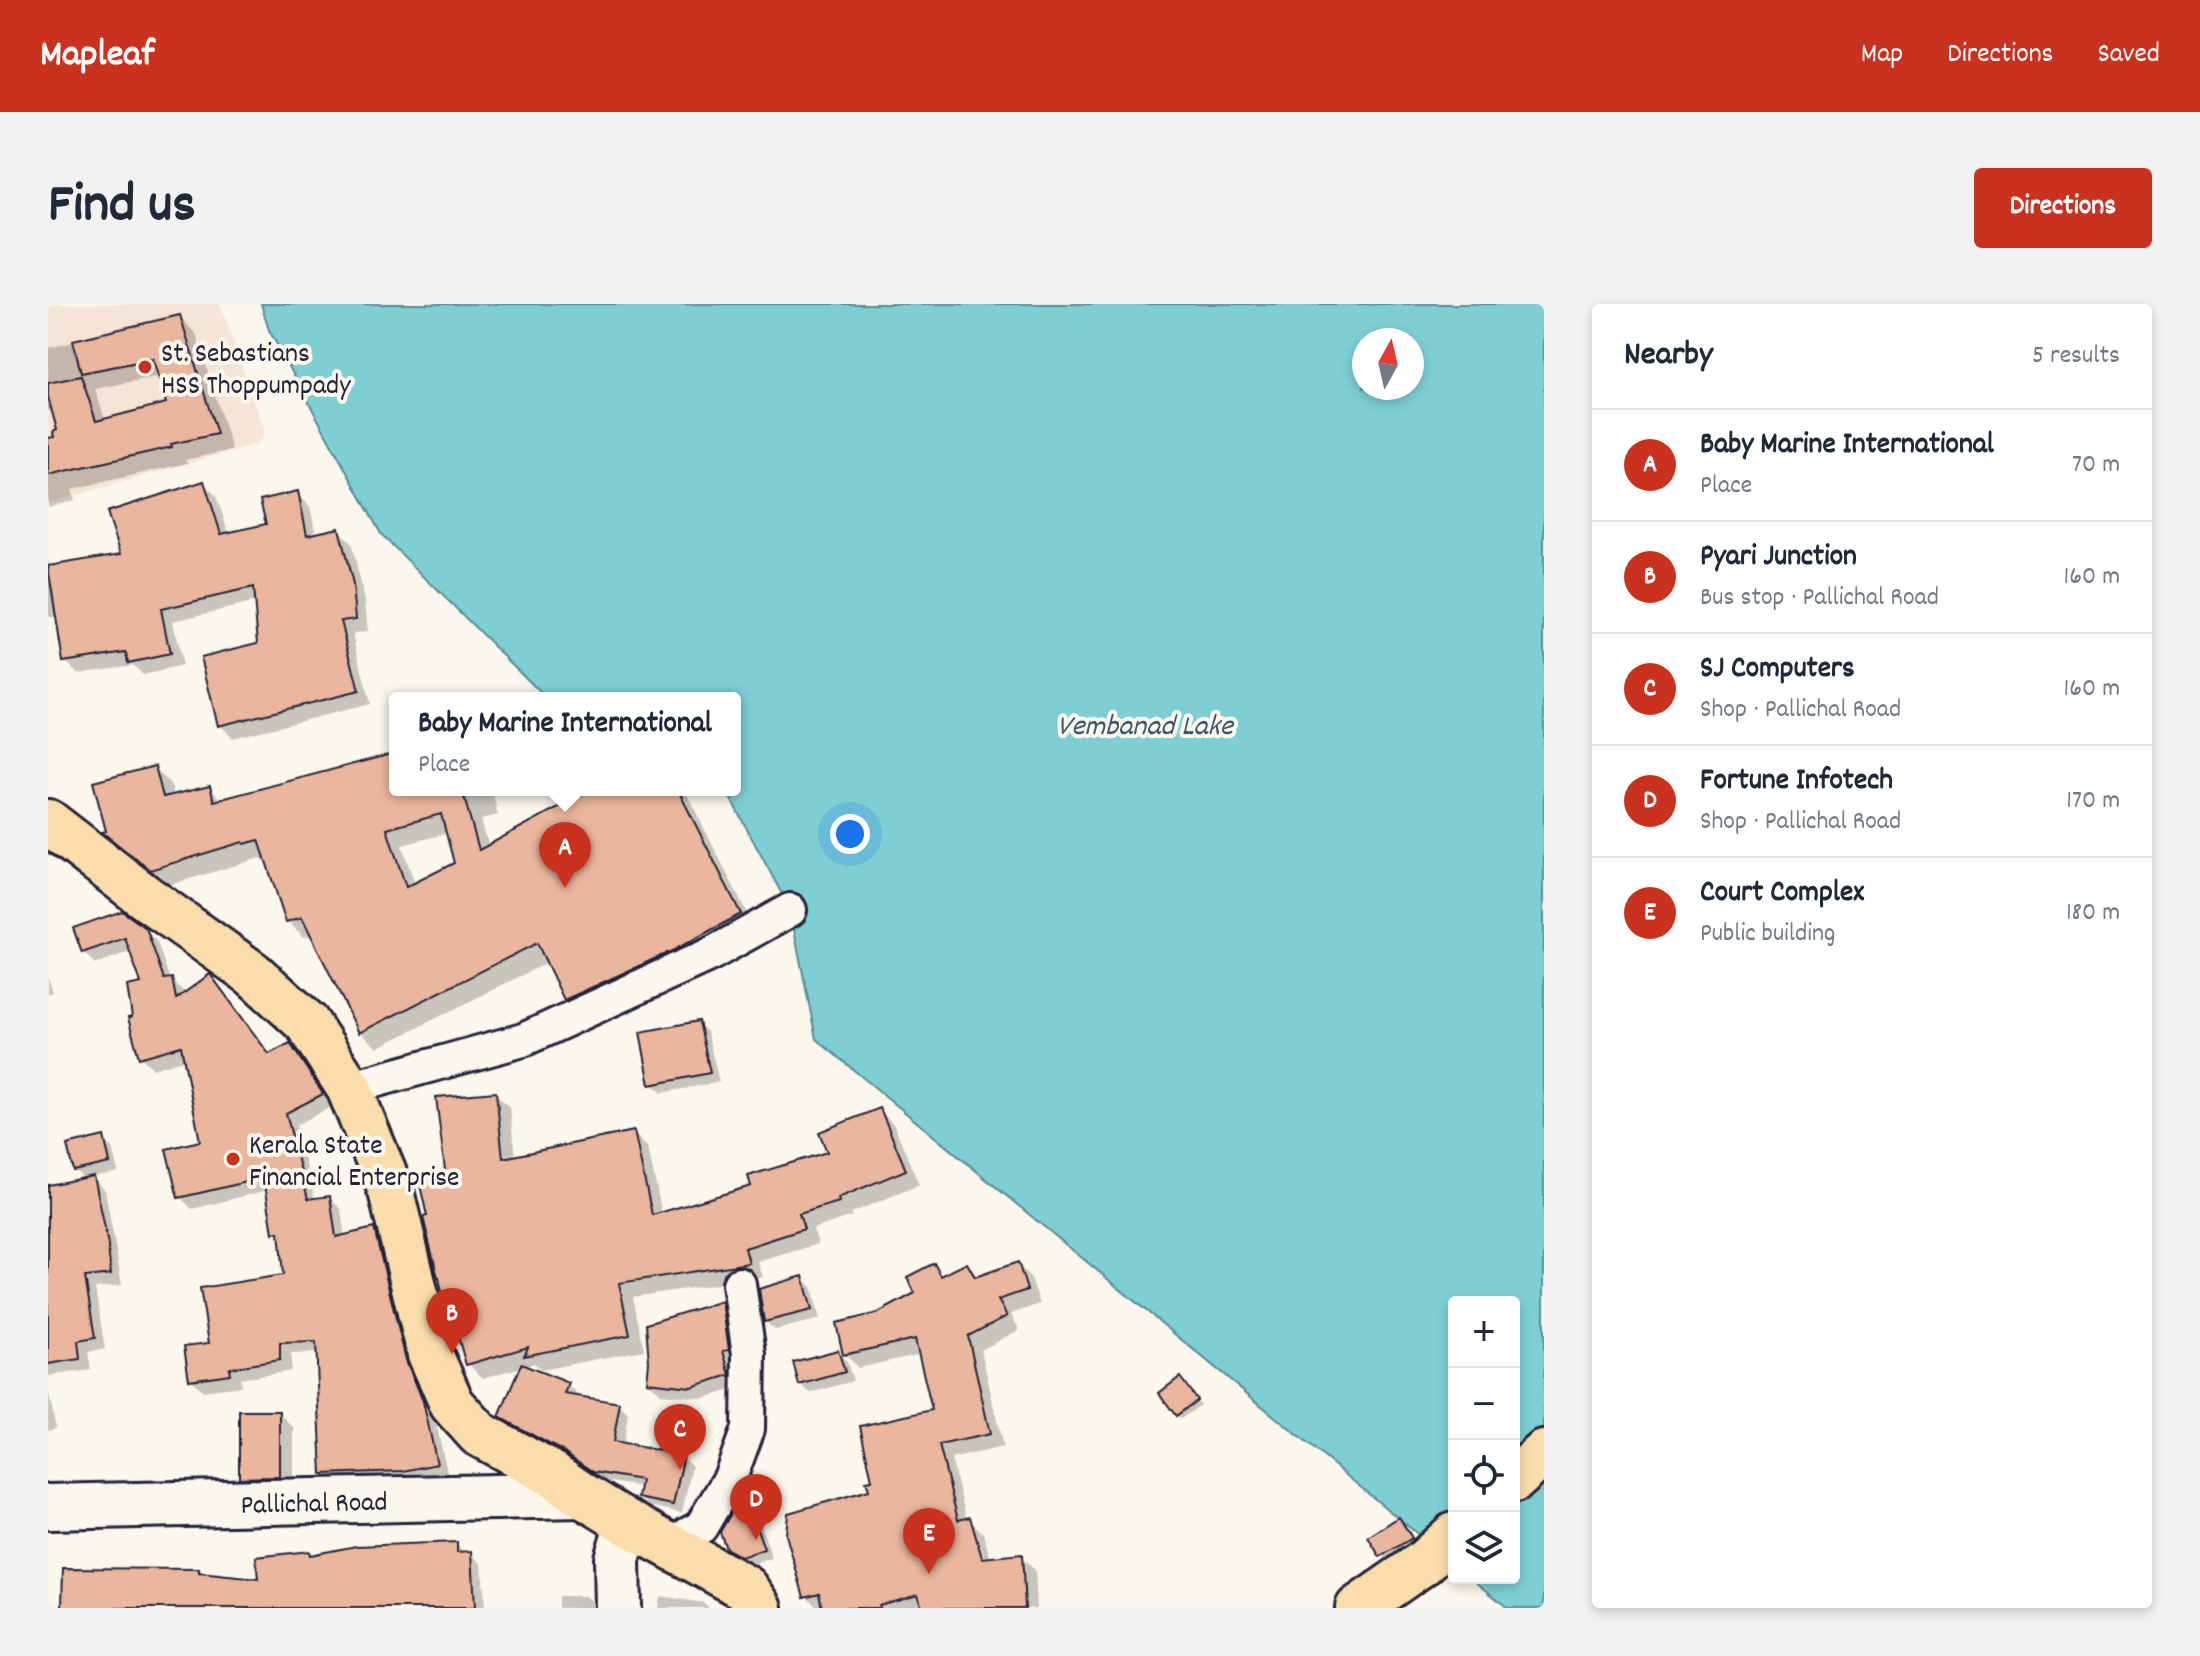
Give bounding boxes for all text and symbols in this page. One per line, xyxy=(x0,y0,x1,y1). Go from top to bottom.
text: Mapleaf xyxy=(40,29,155,84)
text: Map xyxy=(1861,36,1903,76)
text: Directions xyxy=(1947,36,2053,76)
text: Saved xyxy=(2097,36,2160,76)
text: Find us xyxy=(48,168,196,248)
button: Directions xyxy=(1974,168,2152,248)
north arrow xyxy=(1352,328,1424,400)
text: Nearby xyxy=(1624,332,1713,381)
place label: St. Sebastians HSS Thoppumpady xyxy=(161,336,351,408)
text: 5 results xyxy=(2032,338,2120,375)
marker: St. Sebastians HSS Thoppumpady xyxy=(136,358,154,376)
text: Baby Marine International xyxy=(1700,425,1994,468)
text: A xyxy=(1643,447,1657,484)
text: 70 m xyxy=(2072,447,2120,484)
text: Place xyxy=(1700,468,1752,505)
text: Pyari Junction xyxy=(1700,537,1857,580)
text: B xyxy=(1644,559,1656,596)
text: 160 m xyxy=(2064,559,2120,596)
text: Bus stop · Pallichal Road xyxy=(1700,580,1939,617)
text: SJ Computers xyxy=(1700,649,1855,692)
text: C xyxy=(1644,671,1656,708)
text: 160 m xyxy=(2064,671,2120,708)
popup xyxy=(389,692,741,796)
text: Shop · Pallichal Road xyxy=(1700,692,1901,729)
text: Baby Marine International xyxy=(418,704,712,747)
water label: Vembanad Lake xyxy=(1057,707,1235,750)
text: Place xyxy=(418,747,470,784)
text: Fortune Infotech xyxy=(1700,761,1893,804)
text: D xyxy=(1643,783,1657,820)
text: 170 m xyxy=(2066,783,2120,820)
text: Shop · Pallichal Road xyxy=(1700,804,1901,841)
your location xyxy=(830,814,870,854)
pin: A xyxy=(539,822,591,888)
text: Court Complex xyxy=(1700,873,1864,916)
text: E xyxy=(1644,895,1656,932)
text: 180 m xyxy=(2066,895,2120,932)
text: Public building xyxy=(1700,916,1835,953)
place label: Kerala State Financial Enterprise xyxy=(249,1128,459,1200)
marker: Kerala State Financial Enterprise xyxy=(224,1150,242,1168)
pin: B xyxy=(426,1288,478,1354)
map controls xyxy=(1448,1296,1520,1584)
button: + xyxy=(1448,1296,1520,1368)
button: − xyxy=(1448,1368,1520,1440)
pin: C xyxy=(654,1404,706,1470)
button: locate xyxy=(1448,1440,1520,1512)
pin: D xyxy=(730,1474,782,1540)
street label: Pallichal Road xyxy=(240,1484,388,1528)
pin: E xyxy=(903,1508,955,1574)
button: layers xyxy=(1448,1512,1520,1584)

